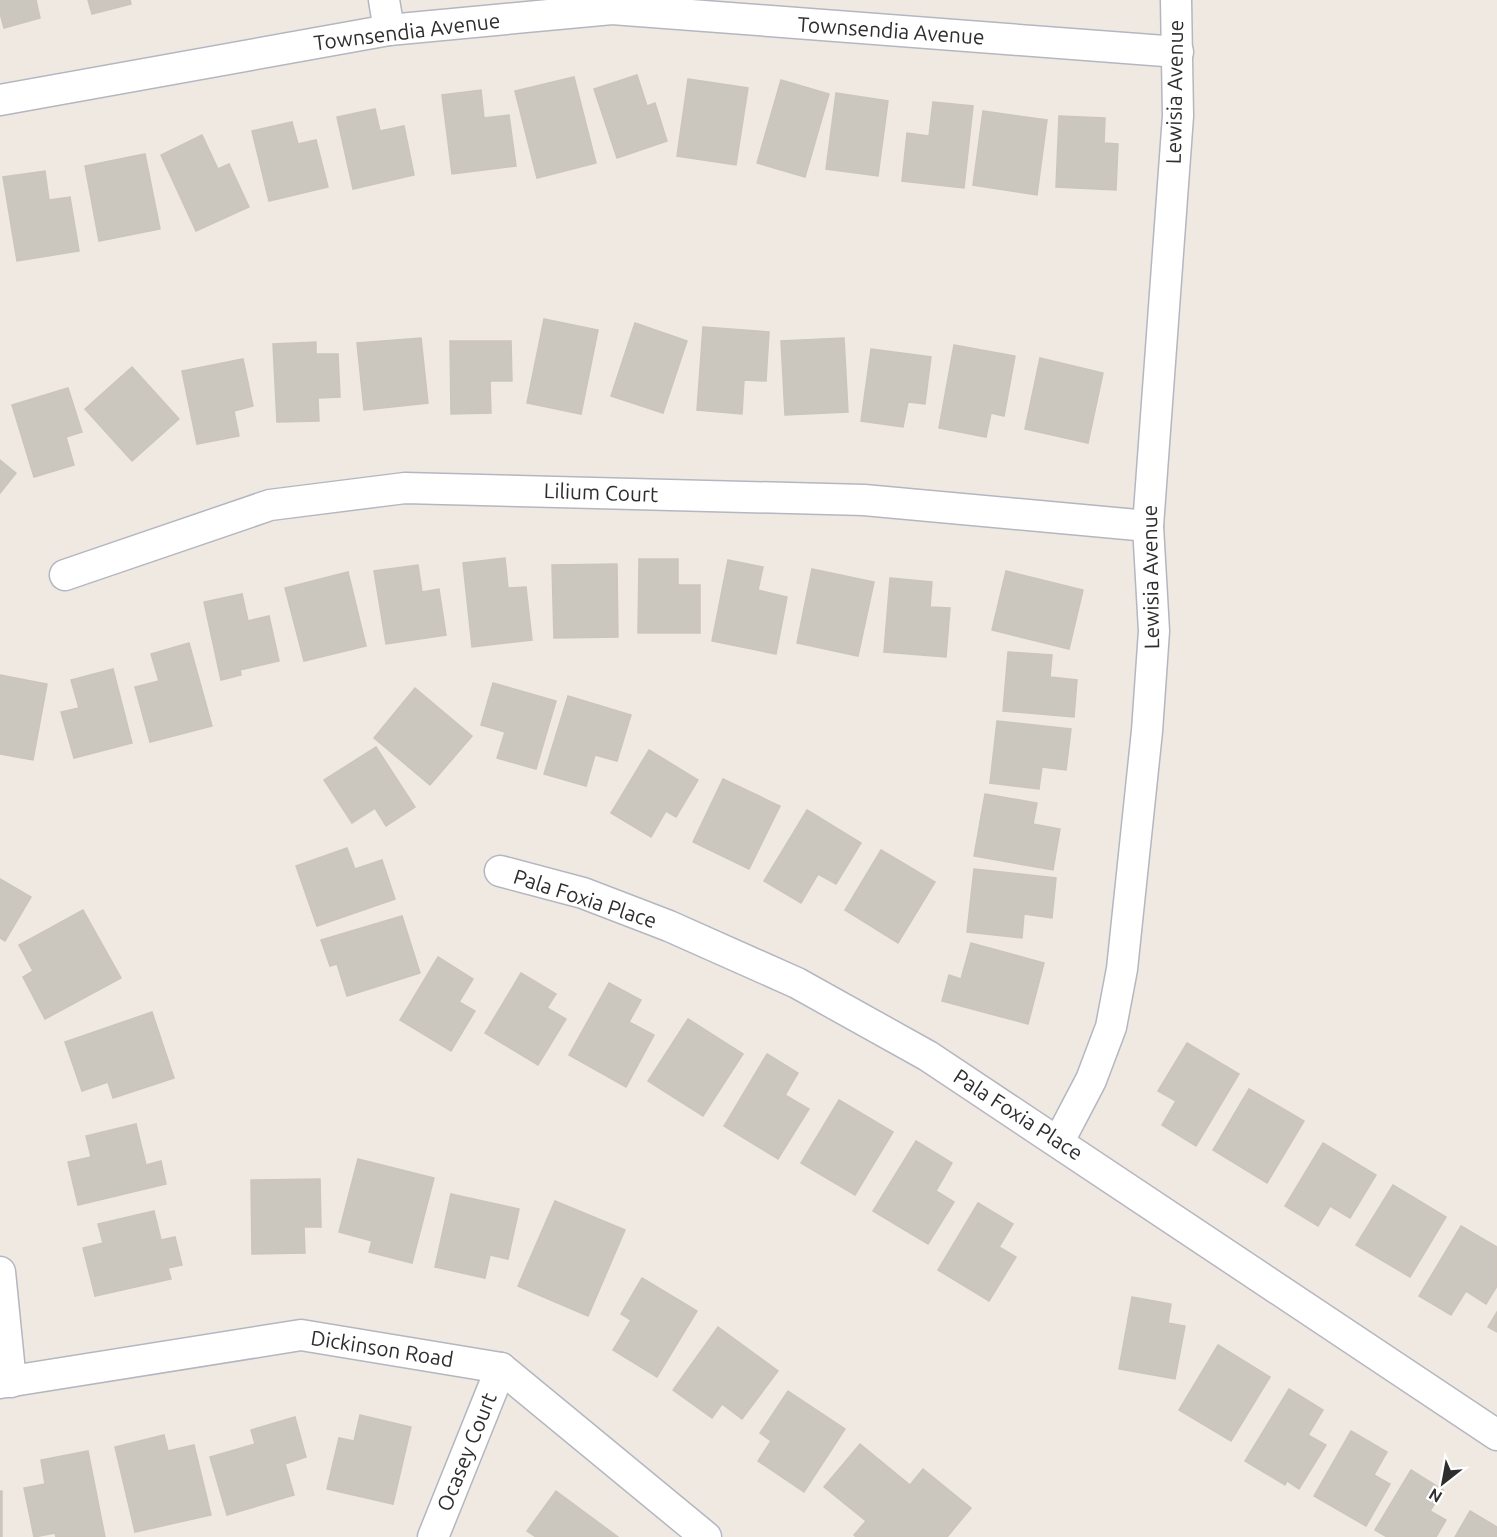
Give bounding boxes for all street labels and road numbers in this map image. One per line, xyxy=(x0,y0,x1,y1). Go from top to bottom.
street label: Townsendia Avenue xyxy=(312,8,501,54)
street label: Townsendia Avenue xyxy=(797,11,986,49)
street label: Lewisia Avenue xyxy=(1161,20,1187,164)
street label: Lilium Court xyxy=(543,478,659,506)
street label: Lewisia Avenue xyxy=(1137,505,1163,649)
street label: Pala Foxia Place xyxy=(511,864,660,932)
street label: Pala Foxia Place xyxy=(950,1064,1088,1165)
street label: Dickinson Road xyxy=(309,1325,455,1371)
street label: Ocasey Court xyxy=(431,1389,501,1514)

